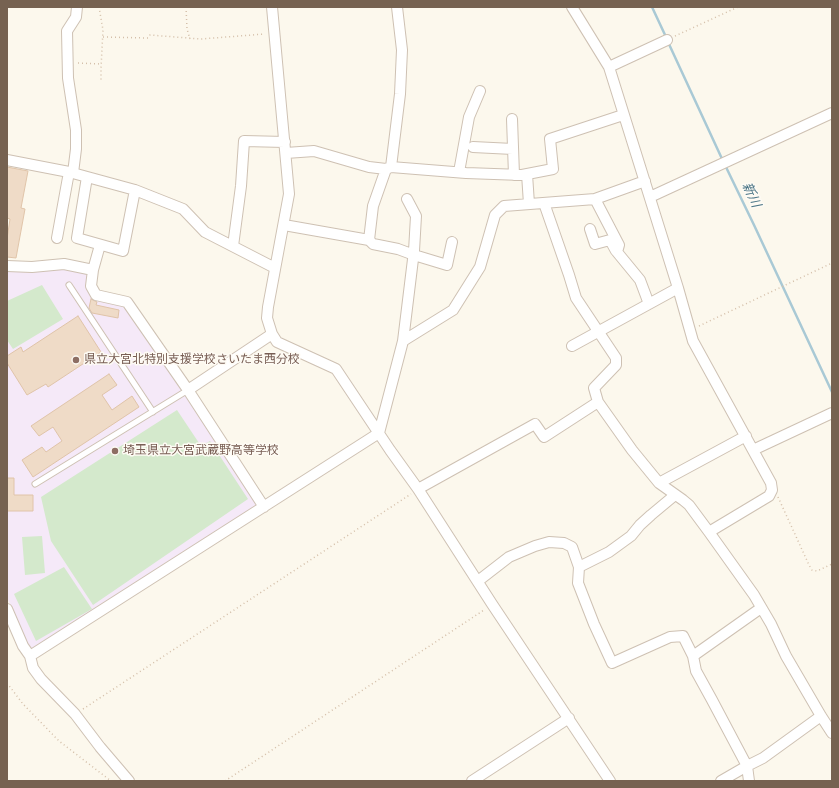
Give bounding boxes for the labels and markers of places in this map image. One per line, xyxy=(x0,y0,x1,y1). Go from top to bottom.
place label: 県立大宮北特別支援学校さいたま西分校 xyxy=(84,353,300,367)
marker: 県立大宮北特別支援学校さいたま西分校 xyxy=(71,355,81,365)
place label: 埼玉県立大宮武蔵野高等学校 xyxy=(123,444,279,458)
marker: 埼玉県立大宮武蔵野高等学校 xyxy=(110,446,120,456)

